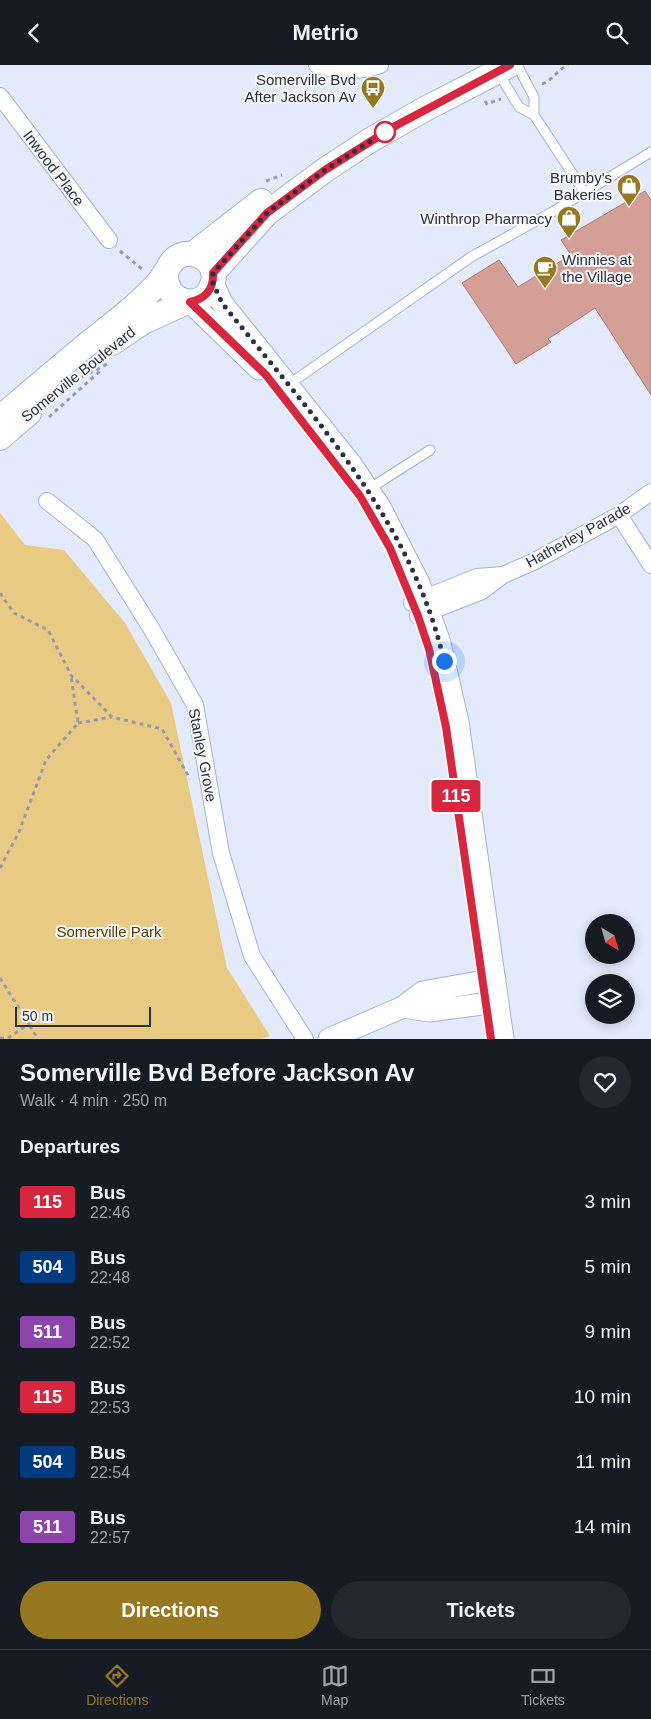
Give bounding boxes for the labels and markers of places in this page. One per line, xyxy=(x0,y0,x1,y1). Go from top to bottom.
place label: Somerville Bvd After Jackson Av xyxy=(245,71,356,105)
bus stop icon: Somerville Bvd After Jackson Av xyxy=(360,75,386,109)
unlabelled marker xyxy=(374,121,396,143)
place label: Brumby's Bakeries xyxy=(550,169,612,203)
shop icon: Brumby's Bakeries xyxy=(616,173,642,207)
shop icon: Winthrop Pharmacy xyxy=(556,205,582,239)
place label: Winthrop Pharmacy xyxy=(420,210,552,227)
place label: Winnies at the Village xyxy=(562,251,633,285)
cafe icon: Winnies at the Village xyxy=(532,255,558,289)

